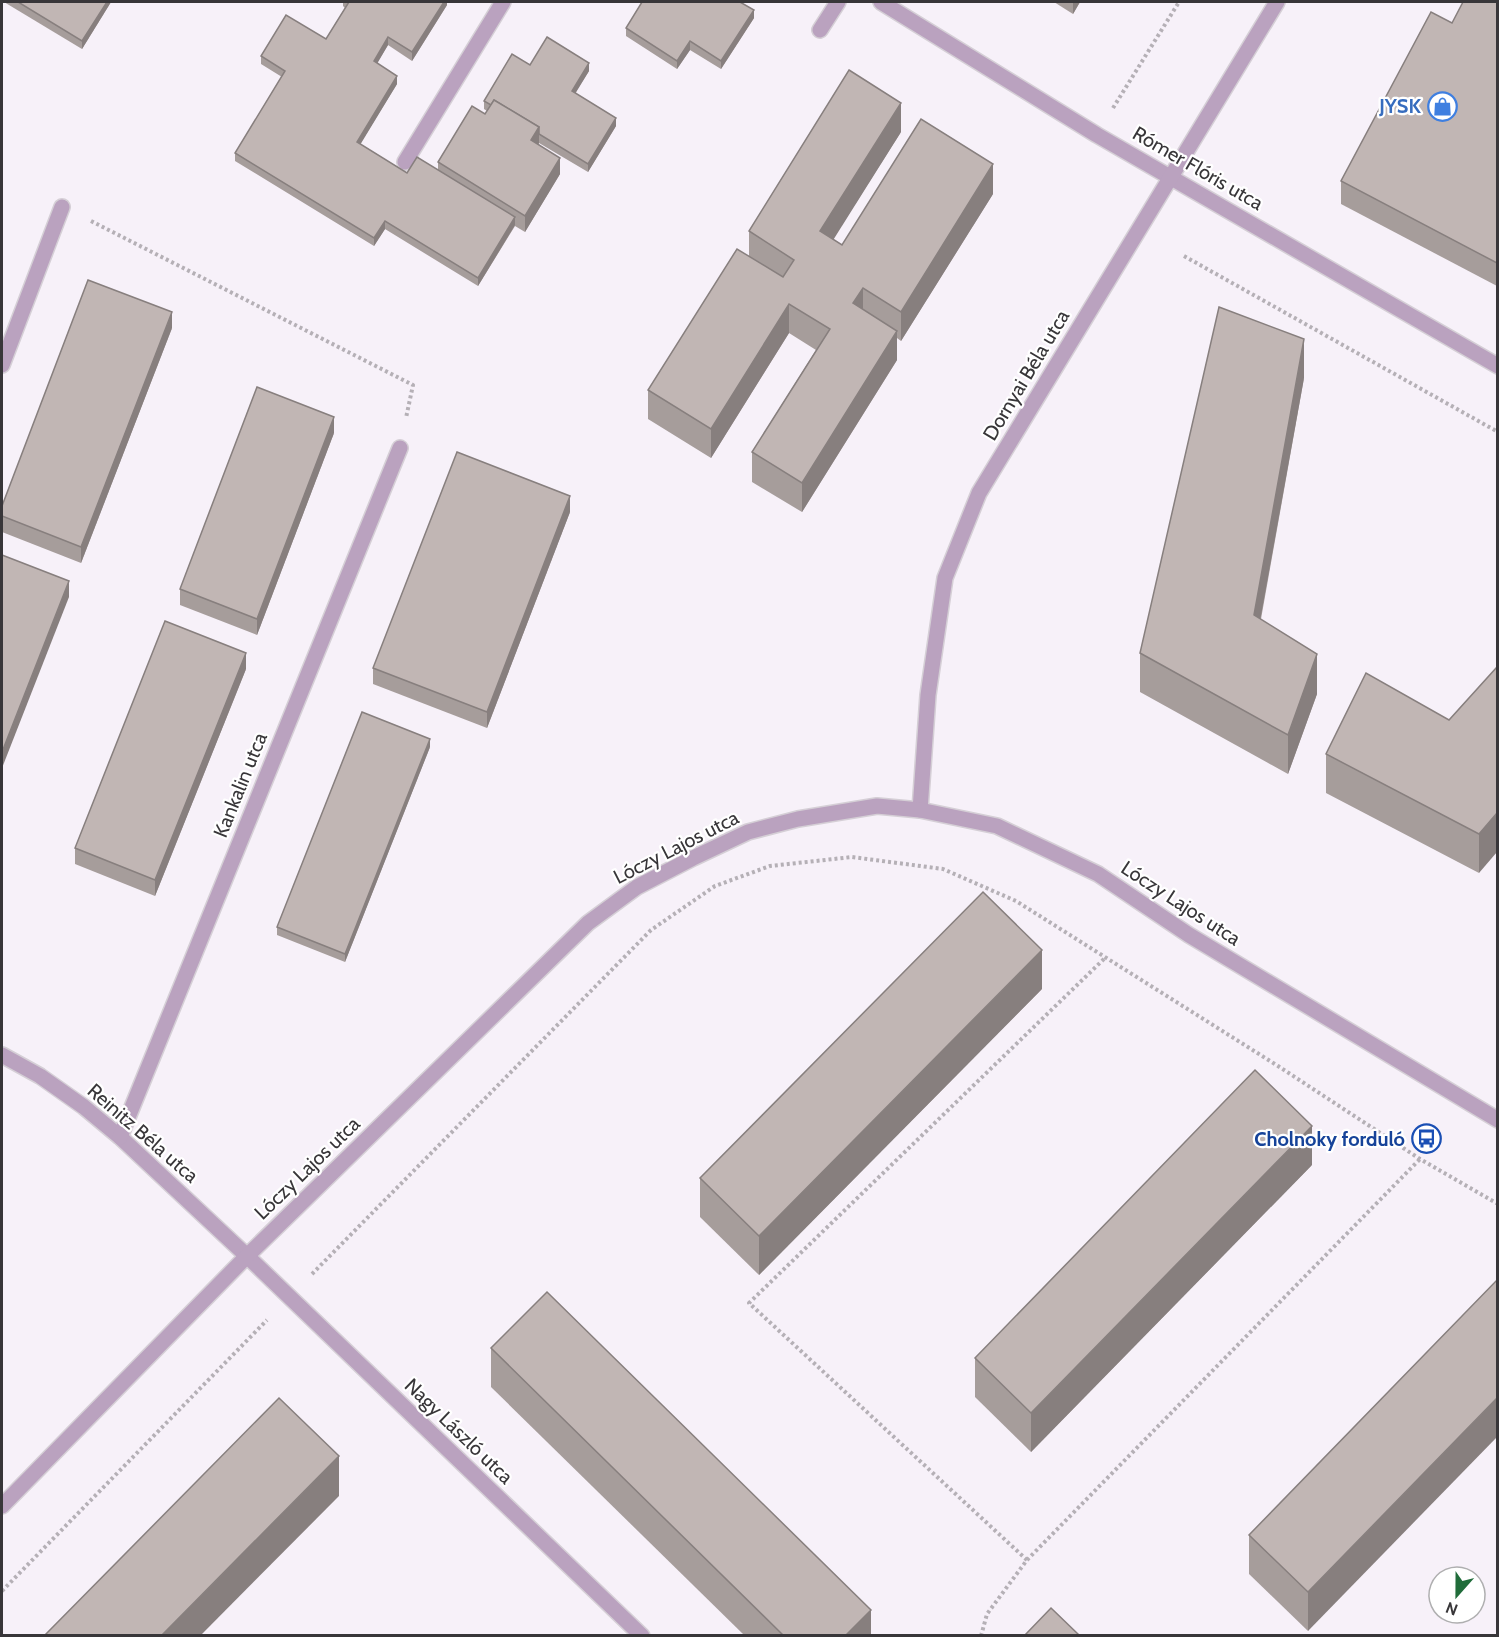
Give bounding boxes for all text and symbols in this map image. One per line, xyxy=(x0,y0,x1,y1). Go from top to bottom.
shop icon: JYSK xyxy=(1426,90,1458,122)
place label: JYSK xyxy=(1378,94,1421,118)
street label: Rómer Flóris utca xyxy=(1129,121,1268,215)
street label: Dornyai Béla utca xyxy=(978,305,1075,445)
street label: Kankalin utca xyxy=(208,729,272,841)
street label: Lóczy Lajos utca xyxy=(609,805,743,889)
street label: Lóczy Lajos utca xyxy=(1117,856,1245,951)
street label: Reinitz Béla utca xyxy=(83,1078,204,1188)
street label: Lóczy Lajos utca xyxy=(249,1111,365,1224)
bus stop icon: Cholnoky forduló xyxy=(1410,1123,1442,1155)
place label: Cholnoky forduló xyxy=(1254,1127,1405,1151)
street label: Nagy László utca xyxy=(400,1373,518,1489)
north arrow xyxy=(1427,1565,1487,1625)
text: N xyxy=(1443,1598,1460,1619)

